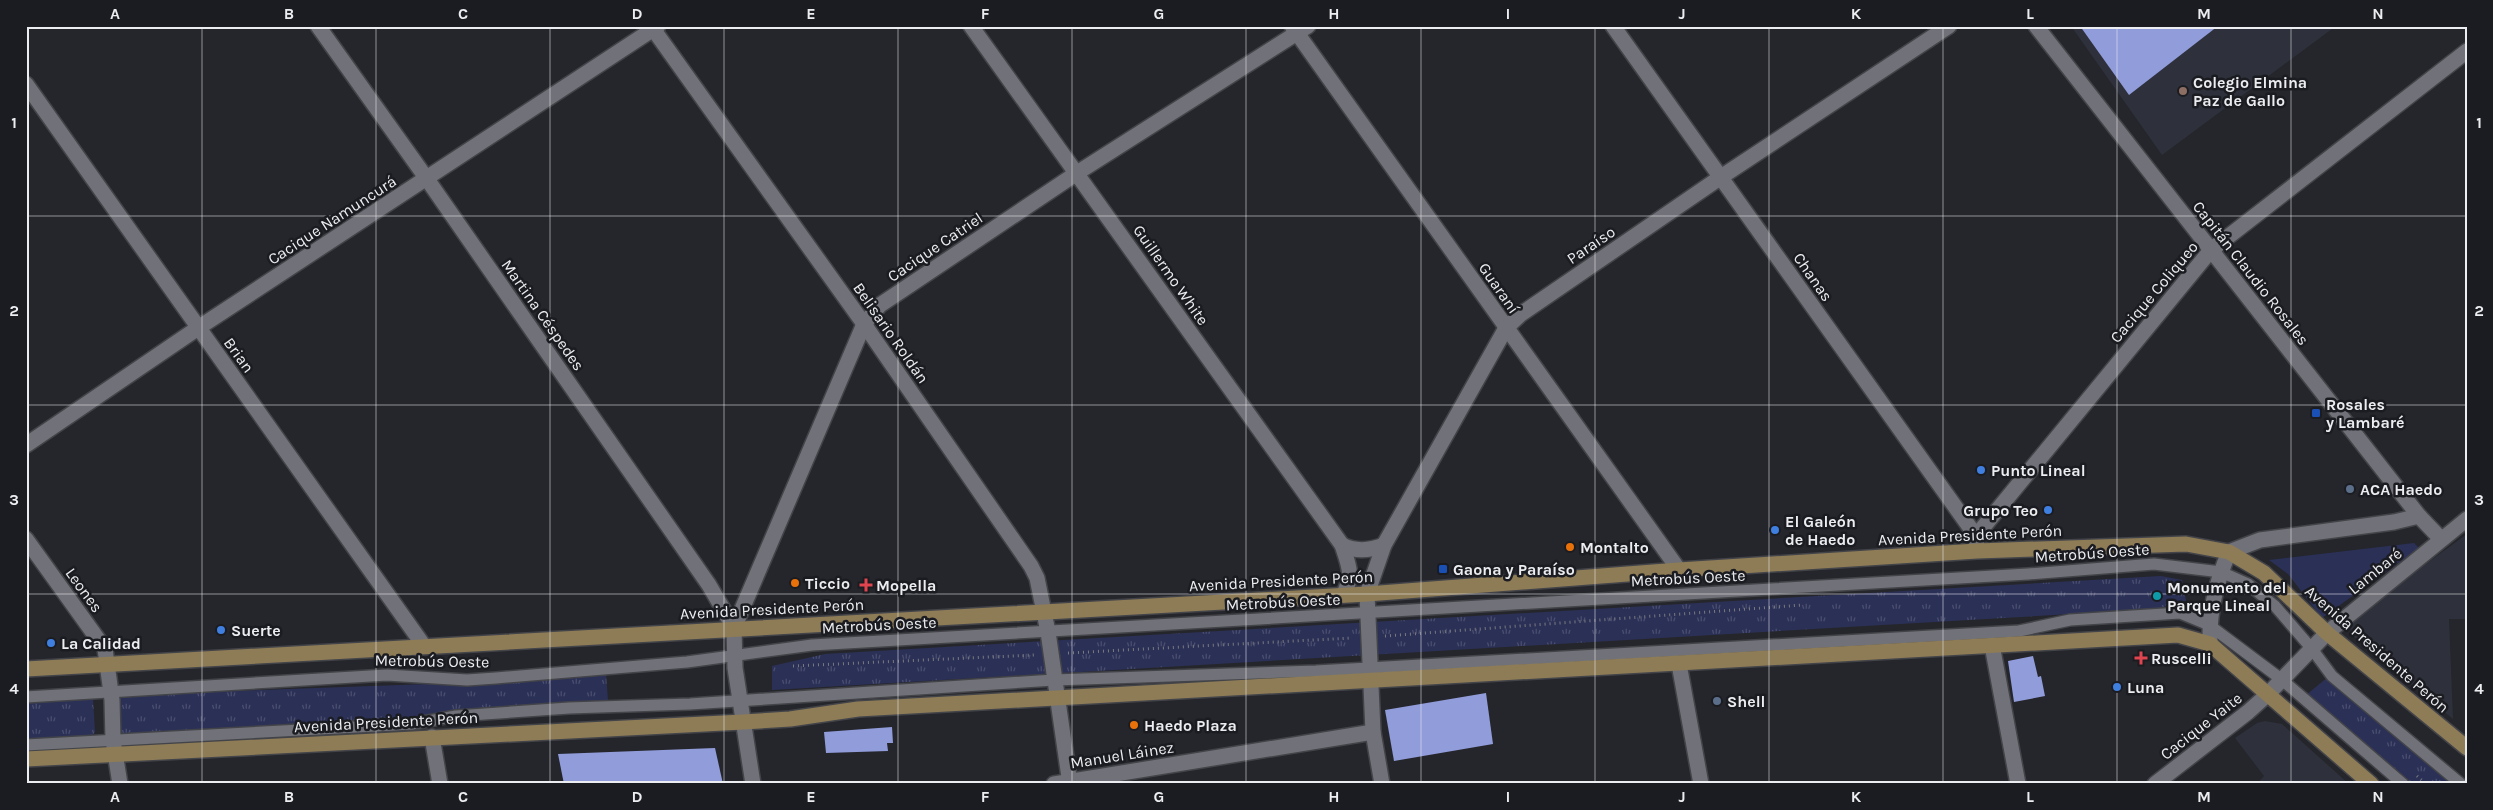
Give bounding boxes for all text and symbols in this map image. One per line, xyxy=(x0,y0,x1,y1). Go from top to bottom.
text: A xyxy=(110,4,120,23)
text: B xyxy=(284,4,294,23)
text: C xyxy=(458,4,468,23)
text: D xyxy=(632,4,643,23)
text: E xyxy=(806,4,816,23)
text: F xyxy=(981,4,990,23)
text: G xyxy=(1154,4,1164,23)
text: H xyxy=(1328,4,1340,23)
text: I xyxy=(1506,4,1510,23)
text: J xyxy=(1678,4,1686,23)
text: K xyxy=(1851,4,1862,23)
text: L xyxy=(2026,4,2034,23)
text: M xyxy=(2197,4,2211,23)
text: N xyxy=(2372,4,2384,23)
place label: Colegio Elmina Paz de Gallo xyxy=(2193,73,2307,110)
marker: Colegio Elmina Paz de Gallo xyxy=(2177,85,2189,97)
text: 1 xyxy=(11,113,17,132)
text: 1 xyxy=(2476,113,2482,132)
street label: Cacique Namuncurá xyxy=(264,171,400,269)
street label: Capitán Claudio Rosales xyxy=(2189,197,2313,349)
street label: Cacique Catriel xyxy=(884,208,986,286)
street label: Guillermo White xyxy=(1129,221,1213,329)
street label: Paraíso xyxy=(1563,222,1619,268)
street label: Cacique Coliqueo xyxy=(2106,237,2202,347)
street label: Chanas xyxy=(1789,249,1837,305)
street label: Martina Céspedes xyxy=(498,256,588,374)
street label: Guaraní xyxy=(1475,259,1523,317)
street label: Belisario Roldán xyxy=(849,279,933,387)
text: 2 xyxy=(9,301,19,320)
text: 2 xyxy=(2474,301,2484,320)
street label: Brian xyxy=(220,334,258,376)
place label: Rosales y Lambaré xyxy=(2326,395,2405,432)
marker: Rosales y Lambaré xyxy=(2310,407,2322,419)
place label: Punto Lineal xyxy=(1991,461,2086,480)
marker: Punto Lineal xyxy=(1975,464,1987,476)
place label: ACA Haedo xyxy=(2360,480,2442,499)
marker: ACA Haedo xyxy=(2344,483,2356,495)
text: 3 xyxy=(9,490,19,509)
text: 3 xyxy=(2474,490,2484,509)
place label: Grupo Teo xyxy=(1963,501,2038,520)
marker: Grupo Teo xyxy=(2042,504,2054,516)
place label: El Galeón de Haedo xyxy=(1785,512,1856,549)
street label: Avenida Presidente Perón xyxy=(1877,521,2063,549)
marker: El Galeón de Haedo xyxy=(1769,524,1781,536)
place label: Montalto xyxy=(1580,538,1649,557)
street label: Metrobús Oeste xyxy=(2034,540,2150,566)
marker: Montalto xyxy=(1564,541,1576,553)
street label: Lambaré xyxy=(2344,544,2406,598)
place label: Gaona y Paraíso xyxy=(1453,560,1575,579)
marker: Gaona y Paraíso xyxy=(1437,563,1449,575)
street label: Leones xyxy=(61,564,107,616)
street label: Metrobús Oeste xyxy=(1630,566,1746,590)
street label: Avenida Presidente Perón xyxy=(1188,567,1374,595)
place label: Ticcio xyxy=(805,574,850,593)
place label: Mopella xyxy=(876,576,936,595)
marker: Ticcio xyxy=(789,577,801,589)
place label: Monumento del Parque Lineal xyxy=(2167,578,2286,615)
marker: Mopella xyxy=(860,579,872,591)
street label: Avenida Presidente Perón xyxy=(2301,581,2453,717)
street label: Metrobús Oeste xyxy=(1225,590,1341,614)
marker: Monumento del Parque Lineal xyxy=(2151,590,2163,602)
street label: Avenida Presidente Perón xyxy=(679,595,865,623)
street label: Metrobús Oeste xyxy=(821,613,937,637)
place label: Suerte xyxy=(231,621,281,640)
marker: Suerte xyxy=(215,624,227,636)
place label: La Calidad xyxy=(61,634,141,653)
marker: La Calidad xyxy=(45,637,57,649)
place label: Ruscelli xyxy=(2151,649,2212,668)
street label: Metrobús Oeste xyxy=(374,650,490,672)
marker: Ruscelli xyxy=(2135,652,2147,664)
place label: Luna xyxy=(2127,678,2164,697)
text: 4 xyxy=(9,679,19,698)
text: 4 xyxy=(2474,679,2484,698)
marker: Luna xyxy=(2111,681,2123,693)
street label: Cacique Yaite xyxy=(2156,688,2246,764)
place label: Shell xyxy=(1727,692,1765,711)
marker: Shell xyxy=(1711,695,1723,707)
street label: Avenida Presidente Perón xyxy=(293,708,479,736)
place label: Haedo Plaza xyxy=(1144,716,1237,735)
marker: Haedo Plaza xyxy=(1128,719,1140,731)
street label: Manuel Láinez xyxy=(1069,737,1175,773)
text: A xyxy=(110,787,120,806)
text: B xyxy=(284,787,294,806)
text: C xyxy=(458,787,468,806)
text: D xyxy=(632,787,643,806)
text: E xyxy=(806,787,816,806)
text: F xyxy=(981,787,990,806)
text: G xyxy=(1154,787,1164,806)
text: H xyxy=(1328,787,1340,806)
text: I xyxy=(1506,787,1510,806)
text: J xyxy=(1678,787,1686,806)
text: K xyxy=(1851,787,1862,806)
text: L xyxy=(2026,787,2034,806)
text: M xyxy=(2197,787,2211,806)
text: N xyxy=(2372,787,2384,806)

